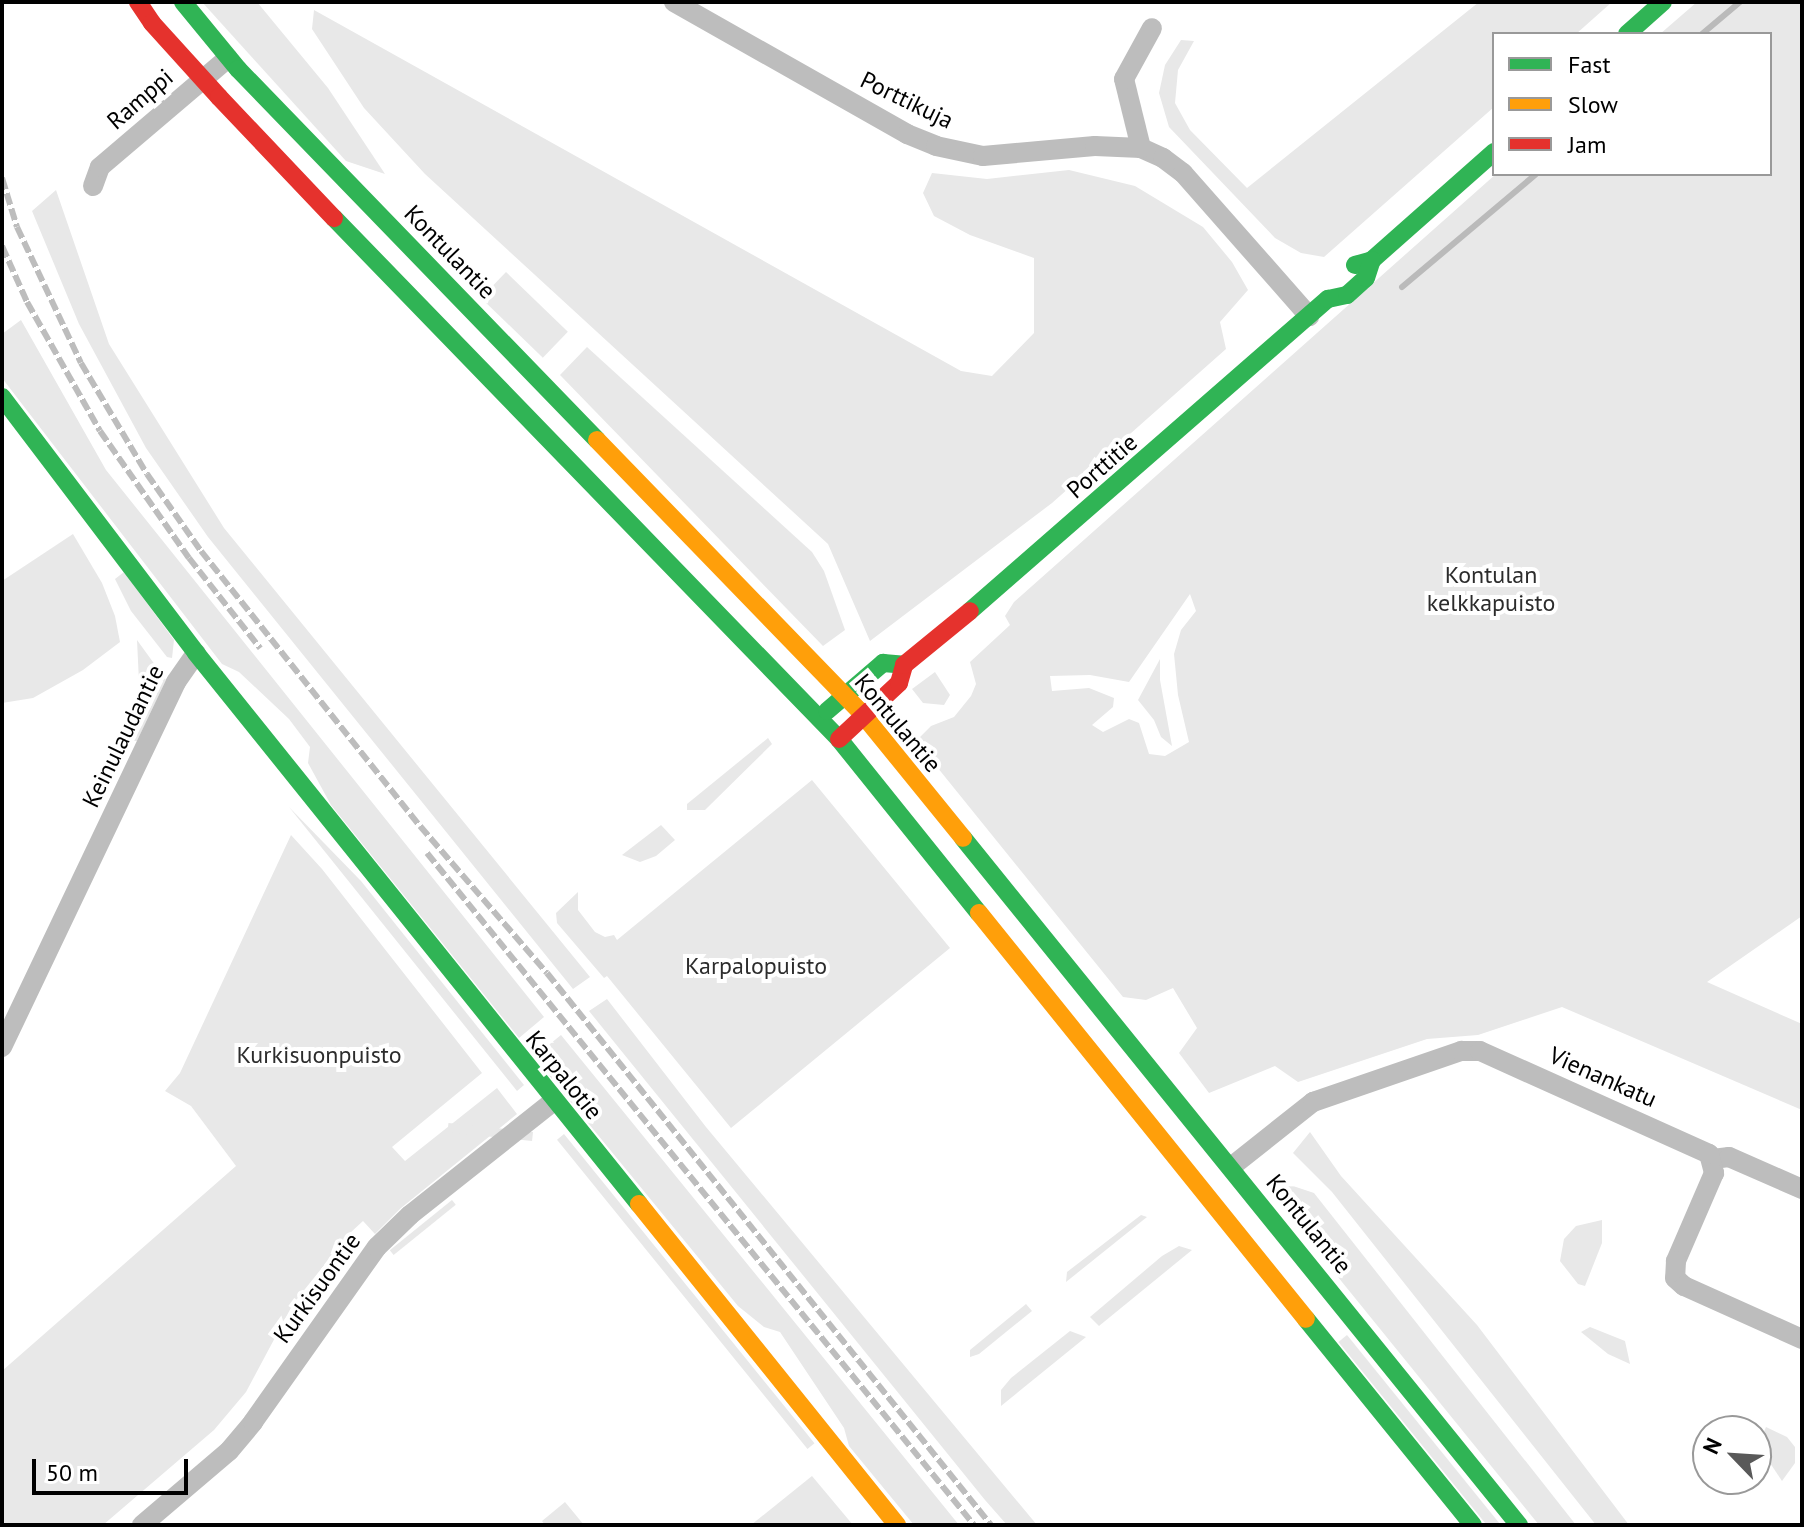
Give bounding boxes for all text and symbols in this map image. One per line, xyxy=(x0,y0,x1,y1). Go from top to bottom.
legend xyxy=(1492,32,1772,176)
text: Fast xyxy=(1568,49,1611,80)
street label: Ramppi xyxy=(101,63,179,135)
street label: Porttikuja xyxy=(856,65,958,135)
text: Slow xyxy=(1568,89,1618,120)
text: Jam xyxy=(1568,129,1606,160)
street label: Kontulantie xyxy=(398,199,502,305)
street label: Porttitie xyxy=(1061,428,1143,504)
park label: Kontulan kelkkapuisto xyxy=(1427,561,1555,617)
street label: Keinulaudantie xyxy=(76,660,170,812)
street label: Kontulantie xyxy=(849,668,947,778)
park label: Karpalopuisto xyxy=(685,952,827,980)
street label: Karpalotie xyxy=(520,1025,608,1125)
street label: Vienankatu xyxy=(1545,1040,1661,1114)
park label: Kurkisuonpuisto xyxy=(236,1041,402,1069)
street label: Kontulantie xyxy=(1260,1169,1358,1279)
street label: Kurkisuontie xyxy=(268,1227,366,1349)
north arrow xyxy=(1692,1415,1772,1495)
text: N xyxy=(1696,1433,1728,1458)
scale bar xyxy=(36,1443,192,1493)
text: 50 m xyxy=(46,1457,98,1488)

